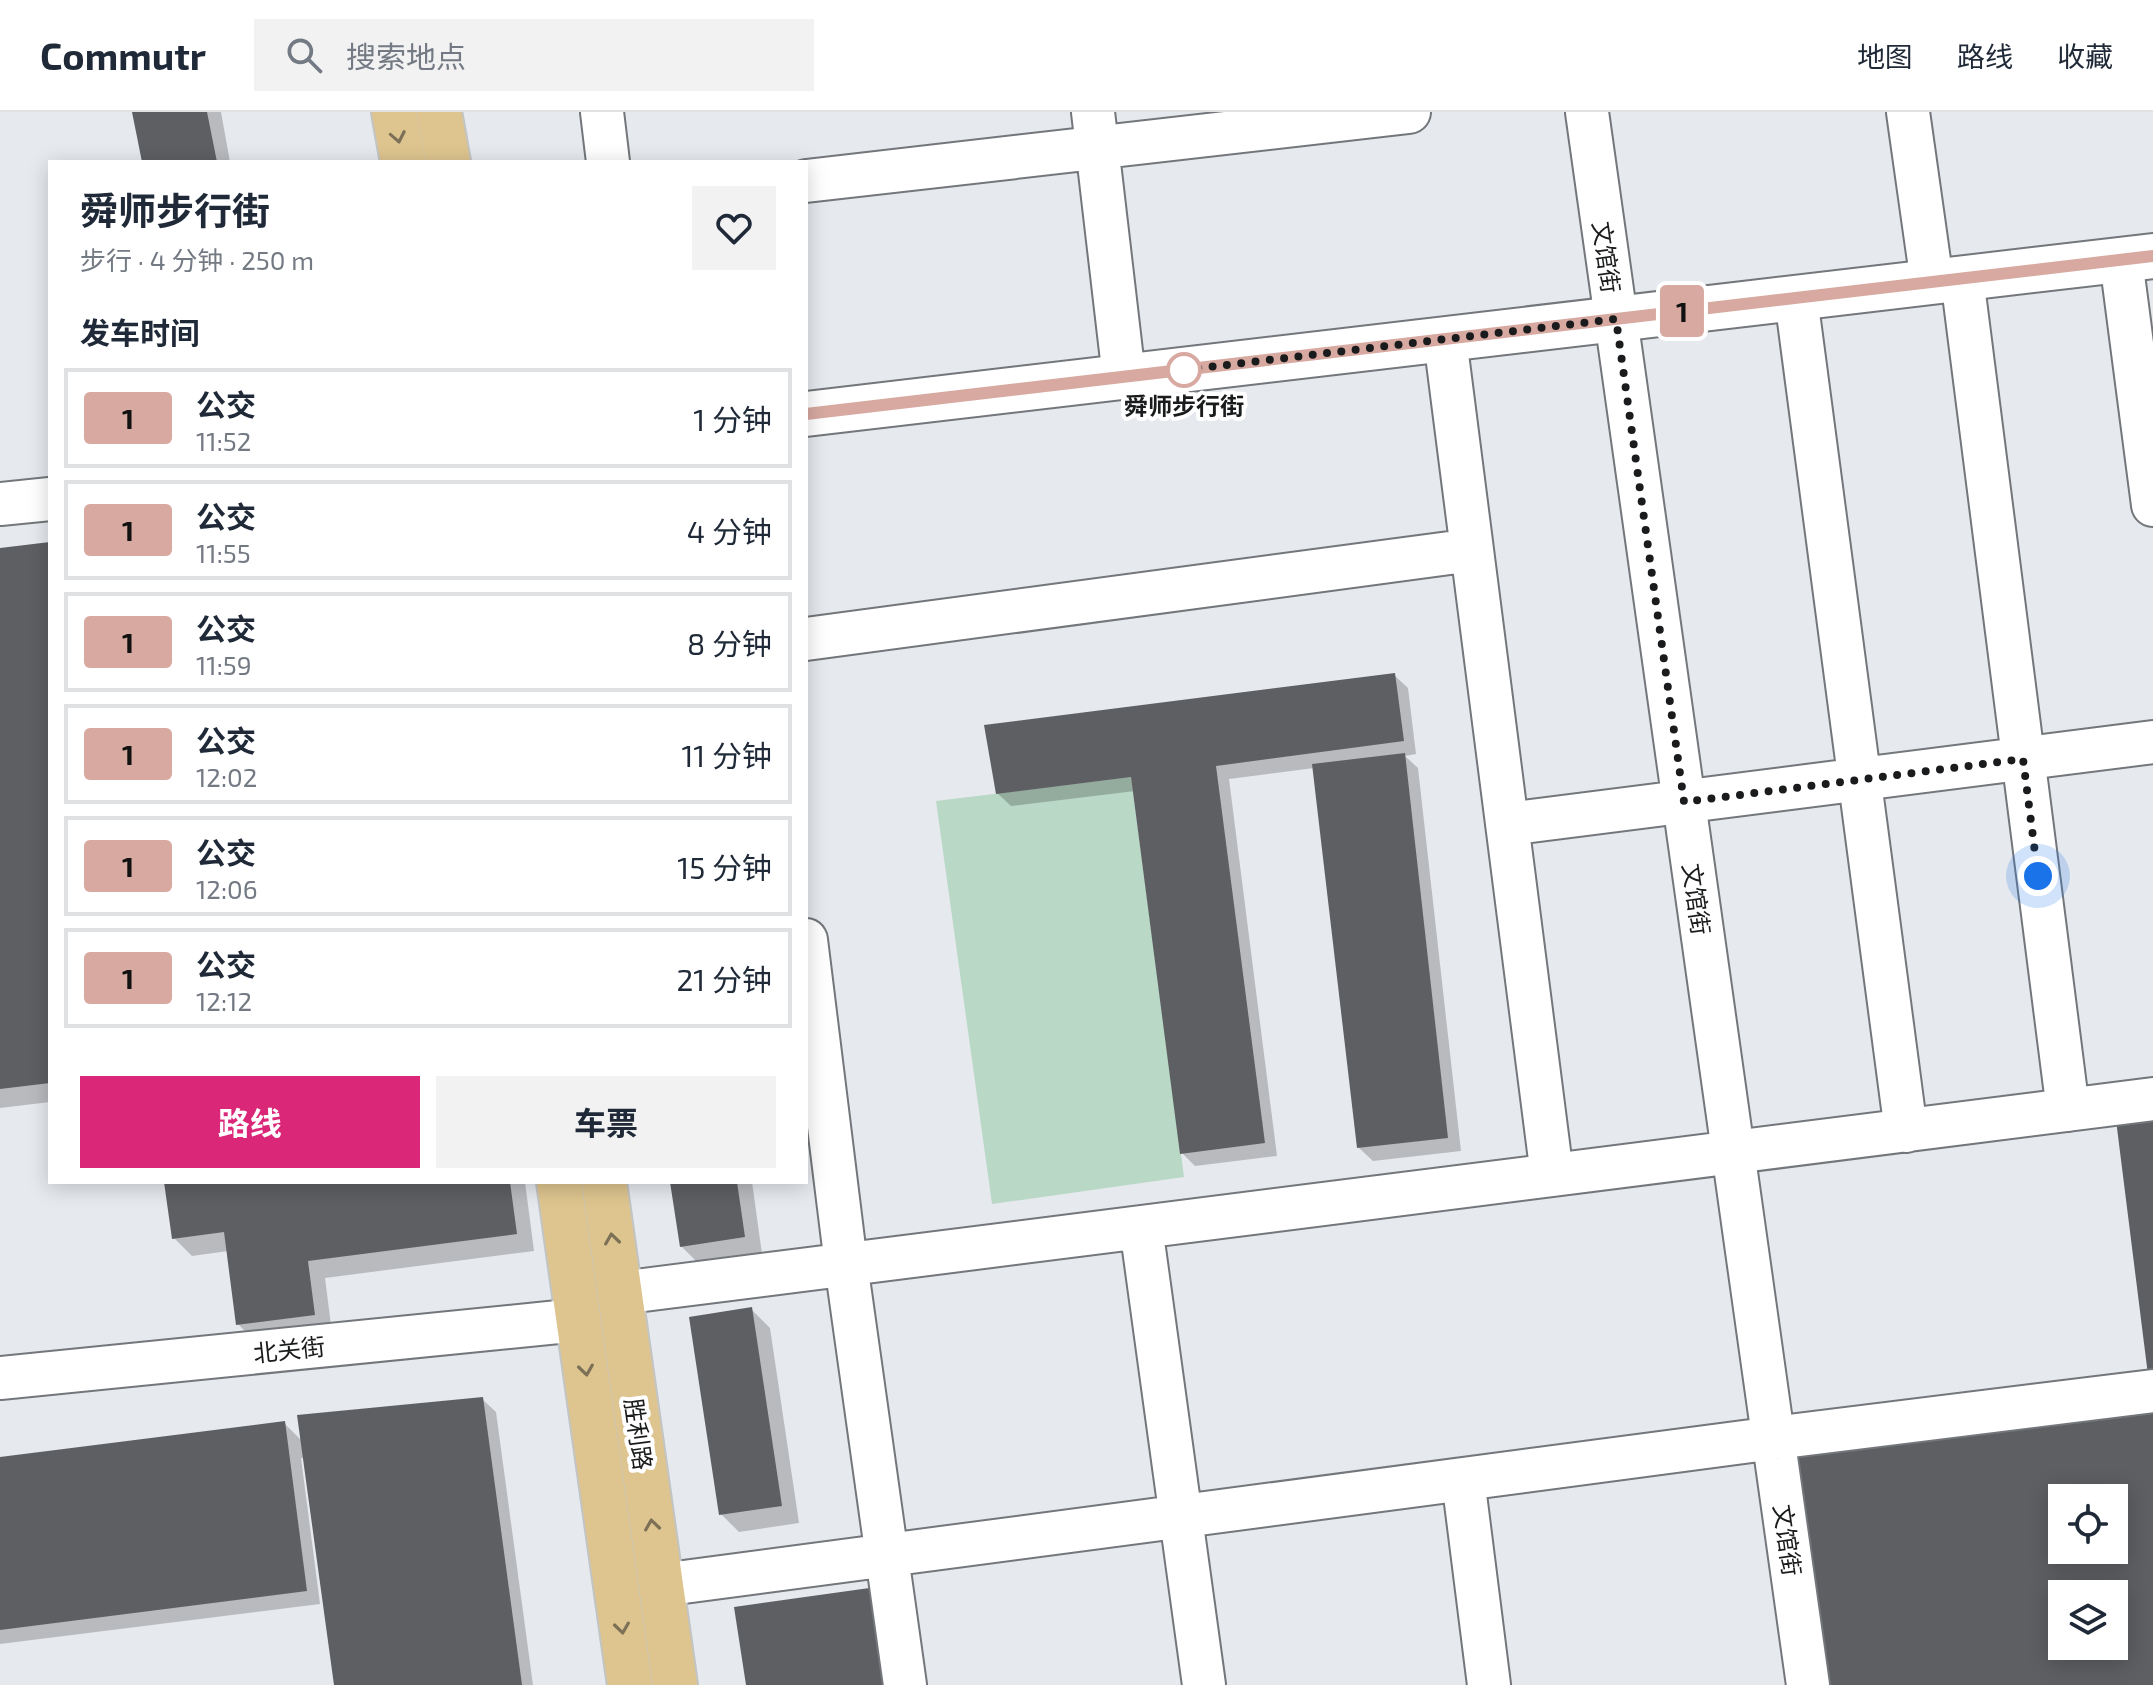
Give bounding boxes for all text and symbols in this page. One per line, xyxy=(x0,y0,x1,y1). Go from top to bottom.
search box xyxy=(254,19,814,91)
text: Commutr xyxy=(40,32,206,78)
icon: search xyxy=(282,33,326,77)
text: 搜索地点 xyxy=(346,38,466,74)
text: 地图 xyxy=(1857,39,1913,73)
text: 路线 xyxy=(1957,39,2013,73)
text: 收藏 xyxy=(2057,39,2113,73)
one-way arrow xyxy=(389,130,406,144)
button: heart xyxy=(692,186,776,270)
text: 舜师步行街 xyxy=(80,187,270,233)
street label: 文馆街 xyxy=(1588,219,1626,295)
text: 步行 · 4 分钟 · 250 m xyxy=(80,244,314,275)
line badge: 1 xyxy=(1656,285,1708,337)
text: 1 xyxy=(1676,294,1688,328)
text: 发车时间 xyxy=(80,314,200,350)
marker: 舜师步行街 xyxy=(1167,353,1201,387)
text: 公交 xyxy=(196,386,256,422)
place label: 舜师步行街 xyxy=(1124,391,1244,420)
text: 1 xyxy=(122,401,134,435)
text: 1 分钟 xyxy=(693,401,772,437)
text: 11:52 xyxy=(196,425,251,456)
text: 公交 xyxy=(196,498,256,534)
text: 1 xyxy=(122,513,134,547)
text: 4 分钟 xyxy=(687,513,772,549)
text: 11:55 xyxy=(196,537,251,568)
text: 公交 xyxy=(196,610,256,646)
text: 1 xyxy=(122,625,134,659)
text: 8 分钟 xyxy=(687,625,772,661)
text: 11:59 xyxy=(196,649,252,680)
text: 公交 xyxy=(196,722,256,758)
text: 1 xyxy=(122,737,134,771)
text: 11 分钟 xyxy=(681,737,772,773)
text: 12:02 xyxy=(196,761,257,792)
text: 公交 xyxy=(196,834,256,870)
text: 1 xyxy=(122,849,134,883)
text: 15 分钟 xyxy=(677,849,772,885)
your location xyxy=(2018,856,2058,896)
street label: 文馆街 xyxy=(1678,861,1716,937)
text: 12:06 xyxy=(196,873,258,904)
text: 公交 xyxy=(196,946,256,982)
text: 1 xyxy=(122,961,134,995)
text: 21 分钟 xyxy=(677,961,772,997)
text: 12:12 xyxy=(196,985,252,1016)
button: 路线 xyxy=(80,1076,420,1168)
button: 车票 xyxy=(436,1076,776,1168)
one-way arrow xyxy=(604,1233,621,1246)
street label: 北关街 xyxy=(252,1331,326,1367)
one-way arrow xyxy=(577,1364,594,1377)
street label: 胜利路 xyxy=(620,1396,658,1472)
map controls xyxy=(2048,1484,2128,1660)
button: locate xyxy=(2048,1484,2128,1564)
street label: 文馆街 xyxy=(1769,1502,1807,1578)
one-way arrow xyxy=(644,1518,661,1531)
button: layers xyxy=(2048,1580,2128,1660)
one-way arrow xyxy=(613,1621,630,1634)

